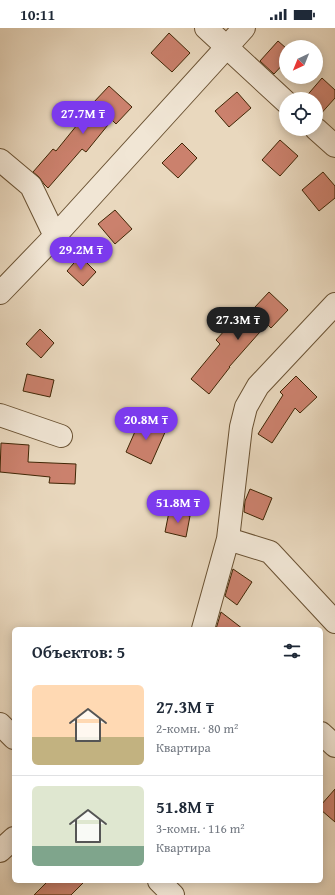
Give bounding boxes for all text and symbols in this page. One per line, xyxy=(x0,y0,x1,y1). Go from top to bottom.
text: 10:11 xyxy=(20,4,55,25)
north arrow xyxy=(279,40,323,84)
map controls xyxy=(279,40,323,136)
button: locate xyxy=(279,92,323,136)
pin: 27.7M ₸ xyxy=(46,101,120,135)
text: 27.7M ₸ xyxy=(61,104,105,123)
pin: 29.2M ₸ xyxy=(44,237,118,271)
text: 29.2M ₸ xyxy=(59,240,103,259)
pin: 27.3M ₸ xyxy=(201,307,275,341)
text: 27.3M ₸ xyxy=(216,310,260,329)
pin: 20.8M ₸ xyxy=(109,407,183,441)
text: 20.8M ₸ xyxy=(124,410,168,429)
pin: 51.8M ₸ xyxy=(141,490,215,524)
text: 51.8M ₸ xyxy=(156,493,200,512)
text: Объектов: 5 xyxy=(32,639,125,664)
icon: filters xyxy=(281,640,303,662)
text: 27.3M ₸ xyxy=(156,694,214,719)
icon: home xyxy=(64,701,112,749)
text: 2-комн. · 80 m² xyxy=(156,719,238,738)
text: Квартира xyxy=(156,738,211,757)
text: 51.8M ₸ xyxy=(156,794,214,819)
icon: home xyxy=(64,802,112,850)
text: 3-комн. · 116 m² xyxy=(156,819,245,838)
text: Квартира xyxy=(156,838,211,857)

